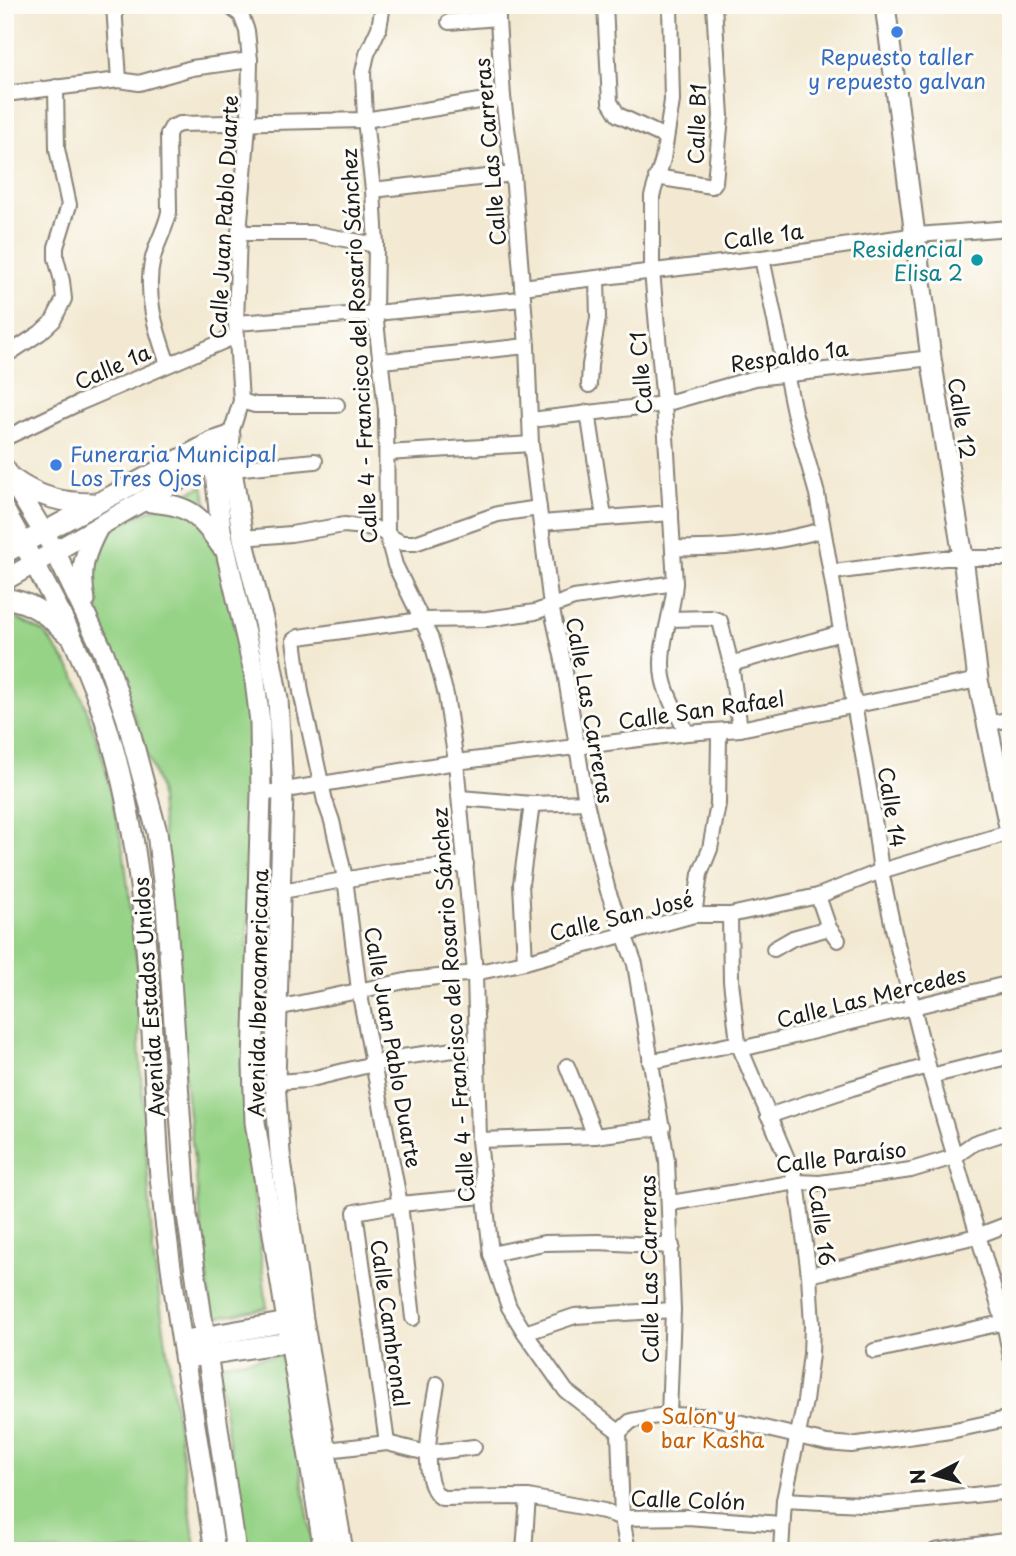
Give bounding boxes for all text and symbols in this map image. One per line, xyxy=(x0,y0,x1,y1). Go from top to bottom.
marker: Repuesto taller y repuesto galvan xyxy=(889,24,905,40)
place label: Repuesto taller y repuesto galvan xyxy=(808,40,986,96)
street label: Calle Las Carreras xyxy=(465,57,513,247)
street label: Calle B1 xyxy=(679,83,713,165)
street label: Calle Juan Pablo Duarte xyxy=(201,94,245,340)
street label: Calle 4 - Francisco del Rosario Sánchez xyxy=(332,147,384,545)
street label: Calle 1a xyxy=(721,213,806,256)
place label: Residencial Elisa 2 xyxy=(852,232,963,288)
marker: Residencial Elisa 2 xyxy=(969,252,985,268)
street label: Calle C1 xyxy=(620,330,660,416)
street label: Respaldo 1a xyxy=(728,331,851,379)
street label: Calle 1a xyxy=(69,335,156,397)
street label: Calle 12 xyxy=(941,375,985,461)
place label: Funeraria Municipal Los Tres Ojos xyxy=(70,437,277,493)
marker: Funeraria Municipal Los Tres Ojos xyxy=(48,457,64,473)
street label: Calle Las Carreras xyxy=(559,614,623,806)
street label: Calle San Rafael xyxy=(616,682,786,736)
street label: Calle 14 xyxy=(871,764,915,850)
street label: Calle 4 - Francisco del Rosario Sánchez xyxy=(422,806,482,1204)
street label: Avenida Iberoamericana xyxy=(239,868,275,1117)
street label: Avenida Estados Unidos xyxy=(124,876,172,1118)
street label: Calle San José xyxy=(546,882,696,948)
street label: Calle Juan Pablo Duarte xyxy=(357,924,431,1170)
street label: Calle Las Mercedes xyxy=(773,957,969,1035)
street label: Calle Paraíso xyxy=(774,1132,908,1180)
street label: Calle Las Carreras xyxy=(630,1174,666,1364)
street label: Calle 16 xyxy=(801,1182,845,1268)
street label: Calle Cambronal xyxy=(363,1237,419,1409)
place label: Salon y bar Kasha xyxy=(661,1399,764,1455)
marker: Salon y bar Kasha xyxy=(639,1419,655,1435)
north arrow xyxy=(900,1440,970,1510)
text: N xyxy=(902,1468,932,1486)
street label: Calle Colón xyxy=(630,1481,746,1517)

